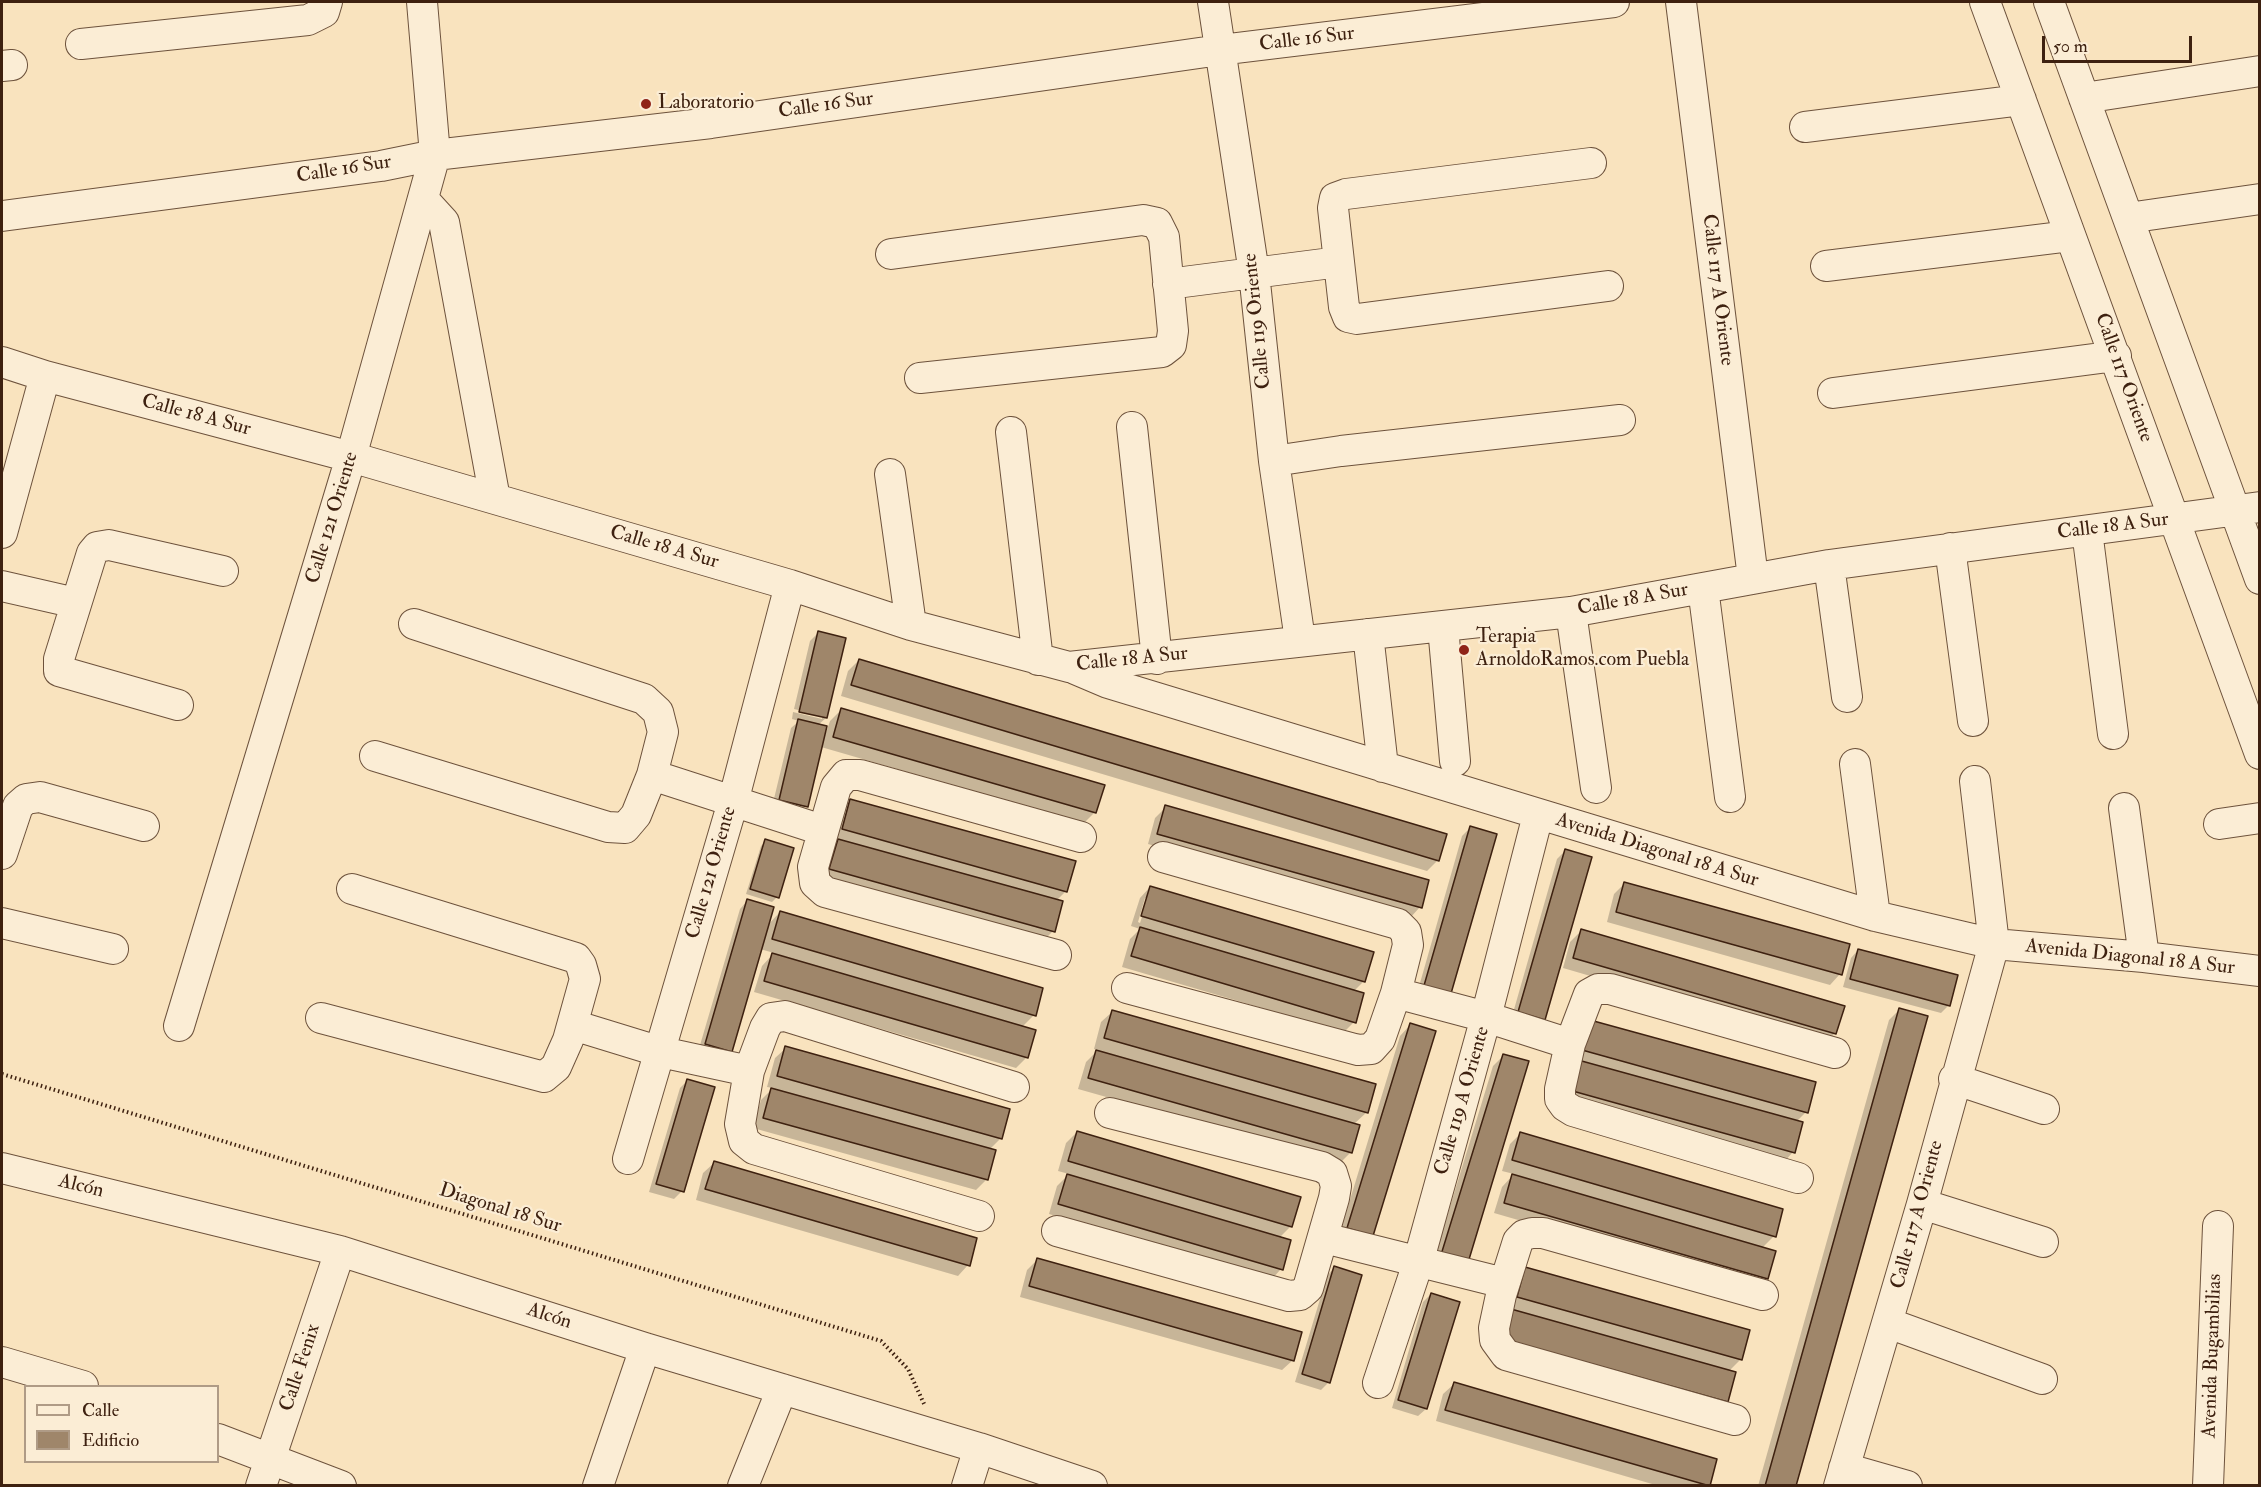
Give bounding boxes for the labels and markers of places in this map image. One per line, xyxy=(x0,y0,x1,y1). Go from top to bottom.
place label: Laboratorio xyxy=(658,92,754,116)
marker: Laboratorio xyxy=(639,97,653,111)
place label: Terapia ArnoldoRamos.com Puebla xyxy=(1476,626,1689,673)
marker: Terapia ArnoldoRamos.com Puebla xyxy=(1457,643,1471,657)

